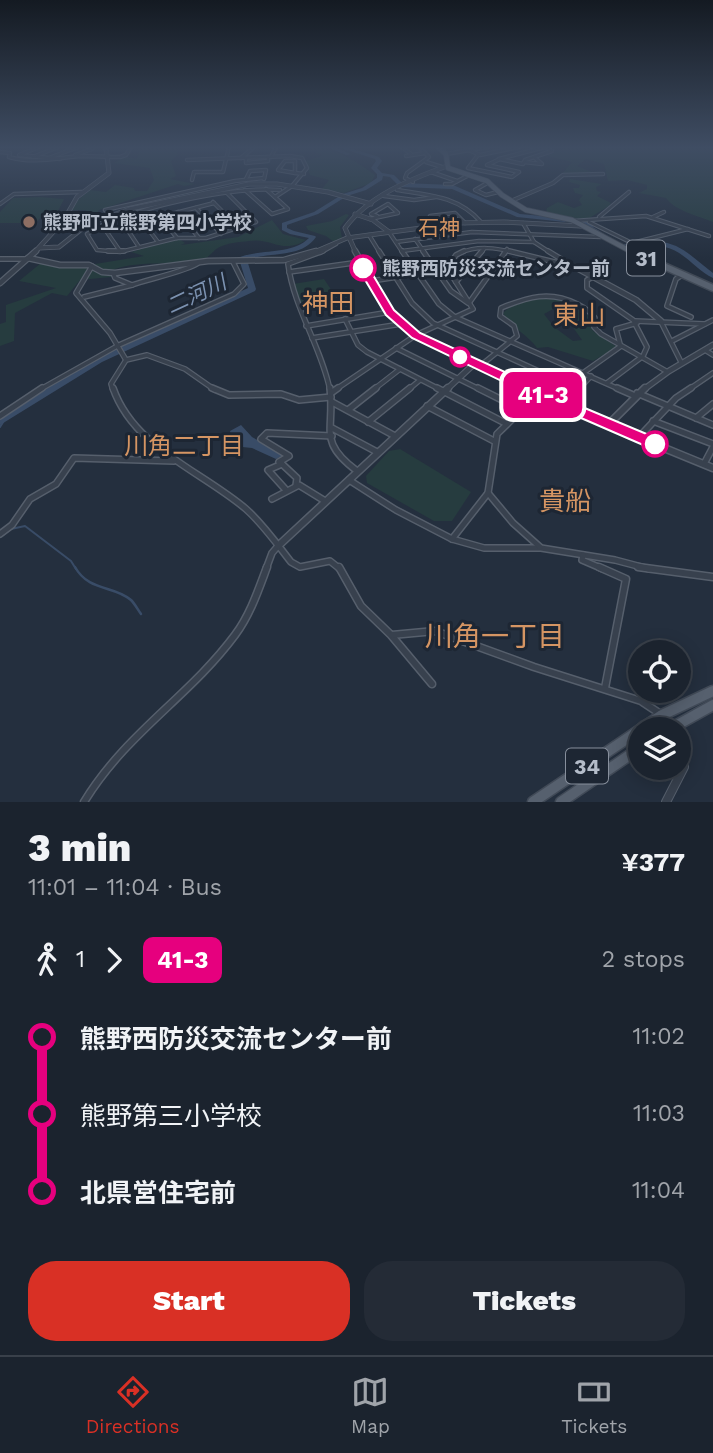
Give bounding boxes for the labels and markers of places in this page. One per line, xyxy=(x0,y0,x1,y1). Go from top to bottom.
place label: 熊野町立熊野第四小学校 xyxy=(43,211,252,234)
marker: 熊野町立熊野第四小学校 xyxy=(21,214,37,230)
marker: 熊野西防災交流センター前 xyxy=(350,255,376,281)
place label: 熊野西防災交流センター前 xyxy=(382,257,610,280)
unlabelled marker xyxy=(450,347,470,367)
unlabelled marker xyxy=(642,431,668,457)

